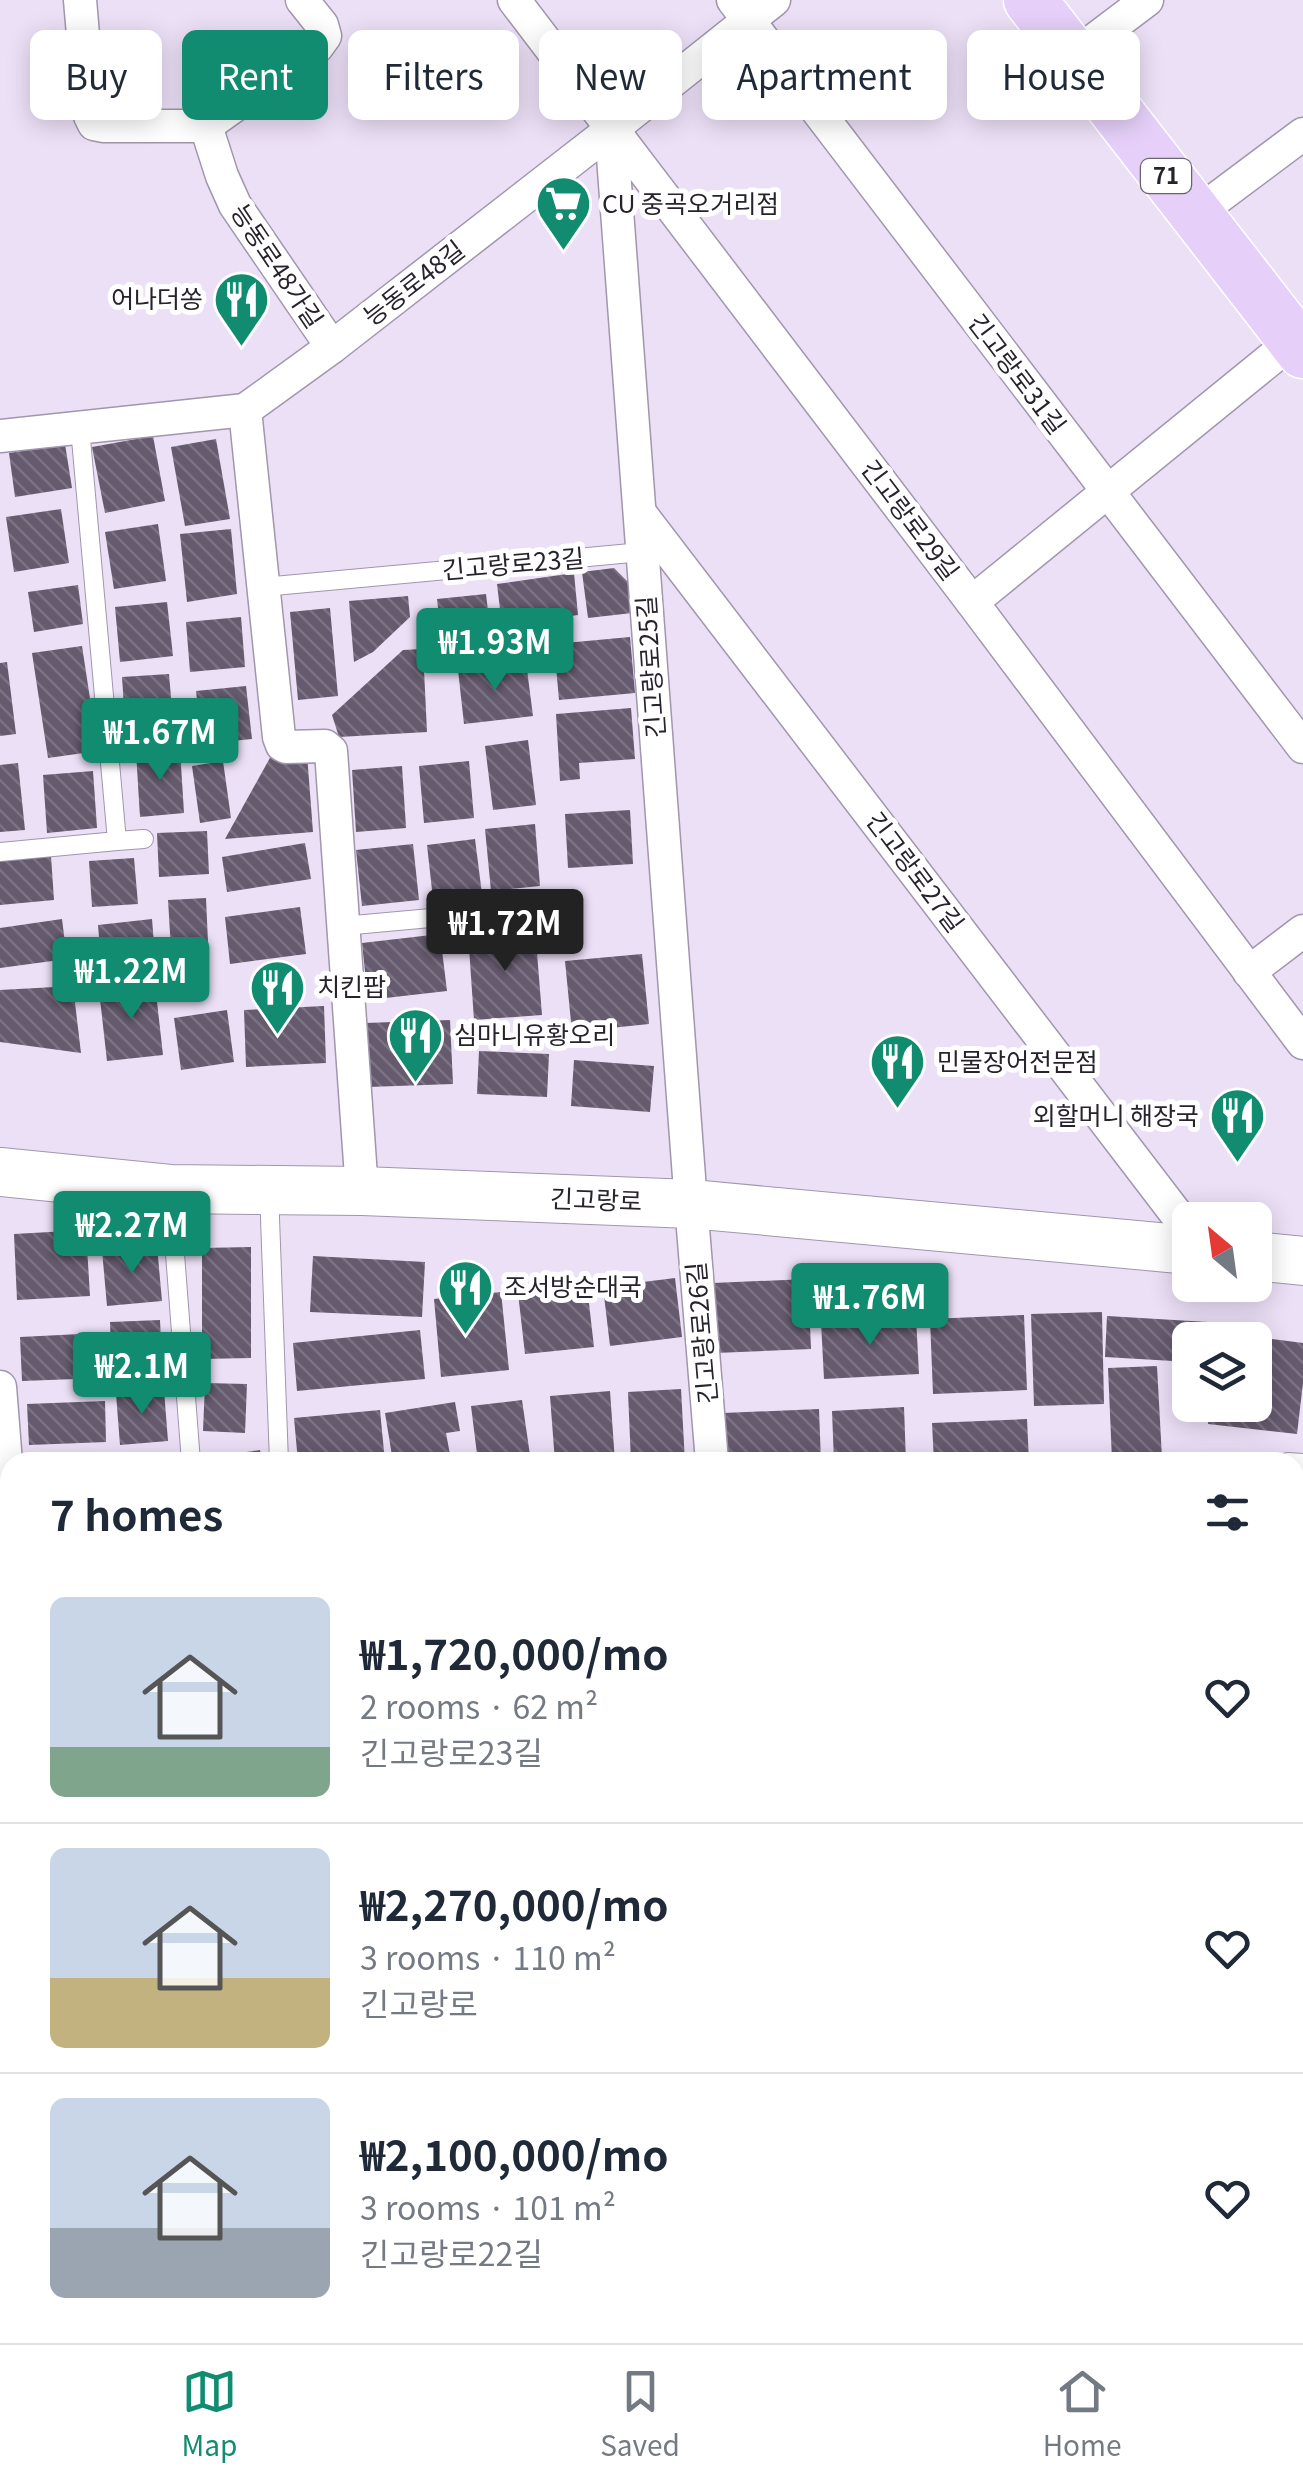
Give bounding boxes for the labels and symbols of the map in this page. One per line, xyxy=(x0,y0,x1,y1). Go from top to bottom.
road number: 71 xyxy=(1141,159,1191,193)
supermarket icon: CU 중곡오거리점 xyxy=(533,174,593,253)
place label: CU 중곡오거리점 xyxy=(602,184,779,220)
street label: 능동로48가길 xyxy=(224,196,333,334)
street label: 능동로48길 xyxy=(354,230,471,332)
restaurant icon: 어나더쏭 xyxy=(212,269,272,348)
place label: 어나더쏭 xyxy=(111,279,203,315)
street label: 긴고랑로31길 xyxy=(961,305,1076,441)
street label: 긴고랑로29길 xyxy=(854,451,969,587)
street label: 긴고랑로23길 xyxy=(440,538,586,586)
street label: 긴고랑로25길 xyxy=(626,595,672,740)
pin: ₩1.93M xyxy=(414,608,576,693)
pin: ₩1.67M xyxy=(79,698,241,783)
street label: 긴고랑로27길 xyxy=(859,803,974,939)
pin: ₩1.72M xyxy=(424,889,586,974)
pin: ₩1.22M xyxy=(50,937,212,1022)
restaurant icon: 치킨팝 xyxy=(248,957,308,1036)
place label: 치킨팝 xyxy=(317,967,386,1003)
restaurant icon: 심마니유황오리 xyxy=(385,1005,445,1084)
place label: 심마니유황오리 xyxy=(454,1015,615,1051)
restaurant icon: 민물장어전문점 xyxy=(868,1032,928,1111)
place label: 민물장어전문점 xyxy=(937,1042,1098,1078)
restaurant icon: 외할머니 해장국 xyxy=(1208,1086,1268,1165)
place label: 외할머니 해장국 xyxy=(1032,1096,1199,1132)
street label: 긴고랑로 xyxy=(549,1178,643,1218)
pin: ₩2.27M xyxy=(51,1191,213,1276)
north arrow xyxy=(1172,1202,1272,1302)
restaurant icon: 조서방순대국 xyxy=(435,1257,495,1336)
street label: 긴고랑로26길 xyxy=(676,1260,724,1406)
pin: ₩1.76M xyxy=(789,1263,951,1348)
place label: 조서방순대국 xyxy=(504,1267,642,1303)
pin: ₩2.1M xyxy=(72,1332,212,1417)

